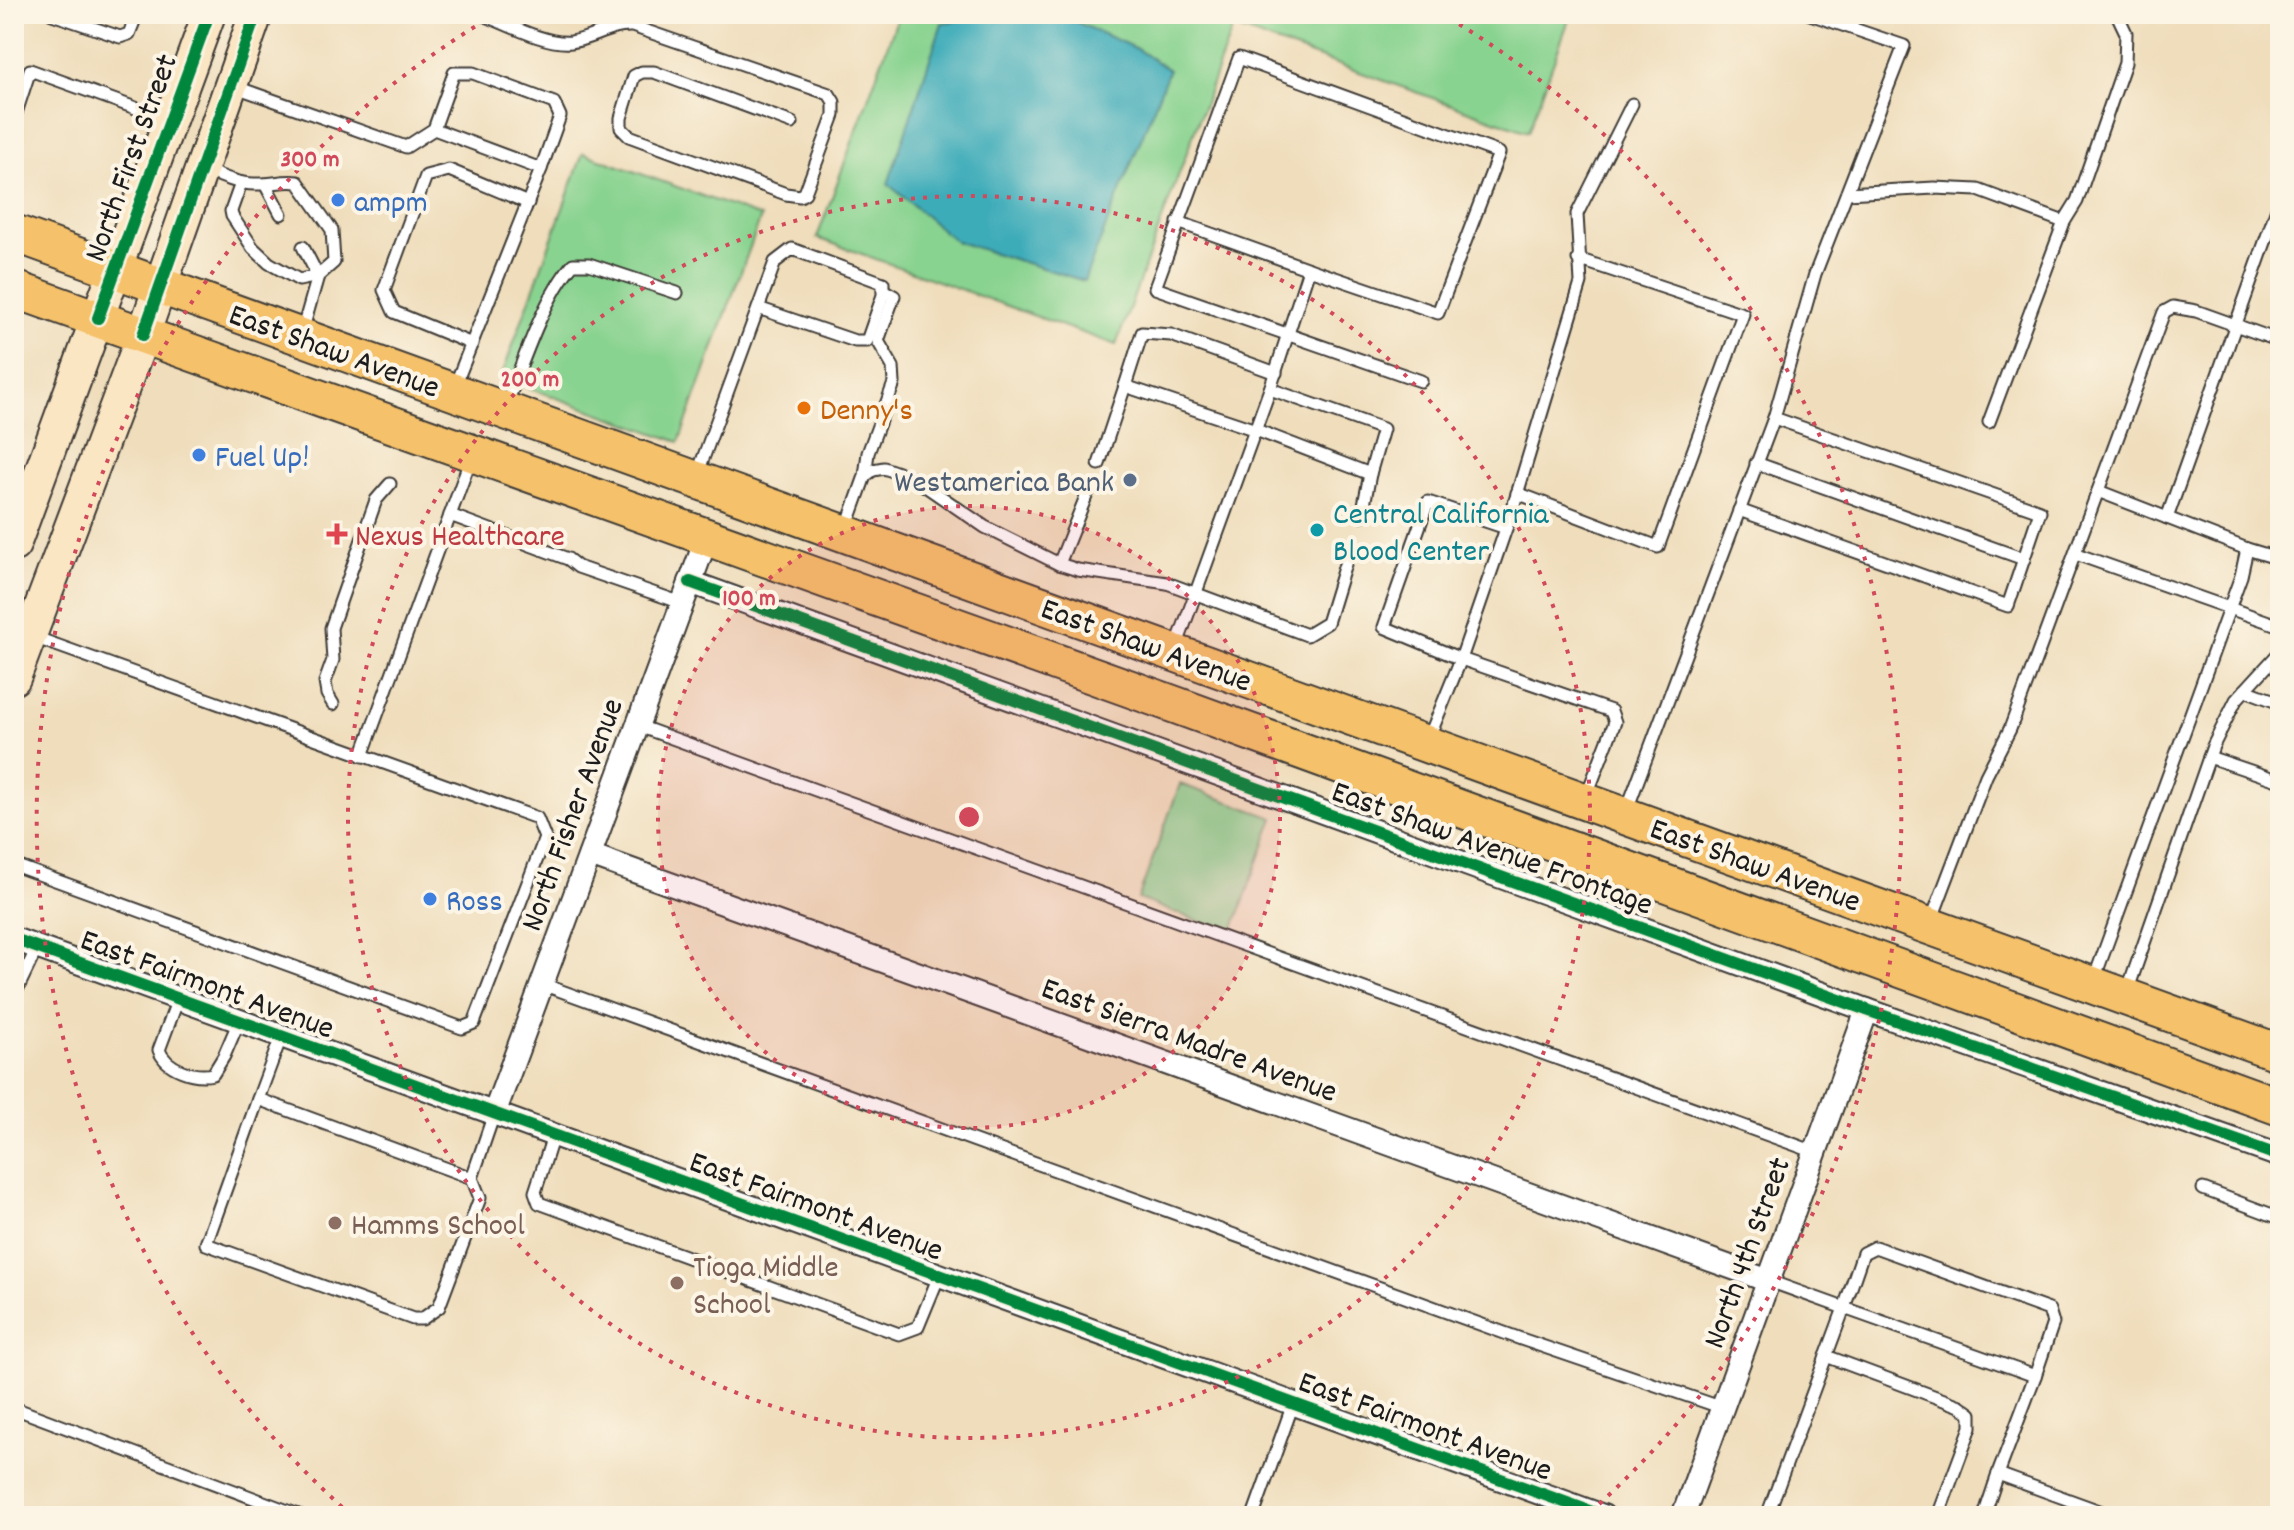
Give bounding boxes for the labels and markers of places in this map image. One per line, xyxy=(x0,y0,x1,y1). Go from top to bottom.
place label: ampm xyxy=(354,182,428,228)
marker: ampm xyxy=(329,191,347,209)
place label: Denny's xyxy=(820,390,913,436)
marker: Denny's xyxy=(795,399,813,417)
place label: Fuel Up! xyxy=(215,437,309,483)
marker: Fuel Up! xyxy=(190,446,208,464)
place label: Westamerica Bank xyxy=(894,462,1114,508)
marker: Westamerica Bank xyxy=(1121,471,1139,489)
place label: Central California Blood Center xyxy=(1333,494,1550,577)
place label: Nexus Healthcare xyxy=(355,516,565,562)
marker: Central California Blood Center xyxy=(1308,521,1326,539)
marker: Nexus Healthcare xyxy=(326,523,348,545)
centre of rings xyxy=(955,803,983,831)
place label: Ross xyxy=(446,881,503,927)
marker: Ross xyxy=(421,890,439,908)
place label: Hamms School xyxy=(351,1205,525,1251)
marker: Hamms School xyxy=(326,1214,344,1232)
place label: Tioga Middle School xyxy=(693,1247,839,1330)
marker: Tioga Middle School xyxy=(668,1274,686,1292)

